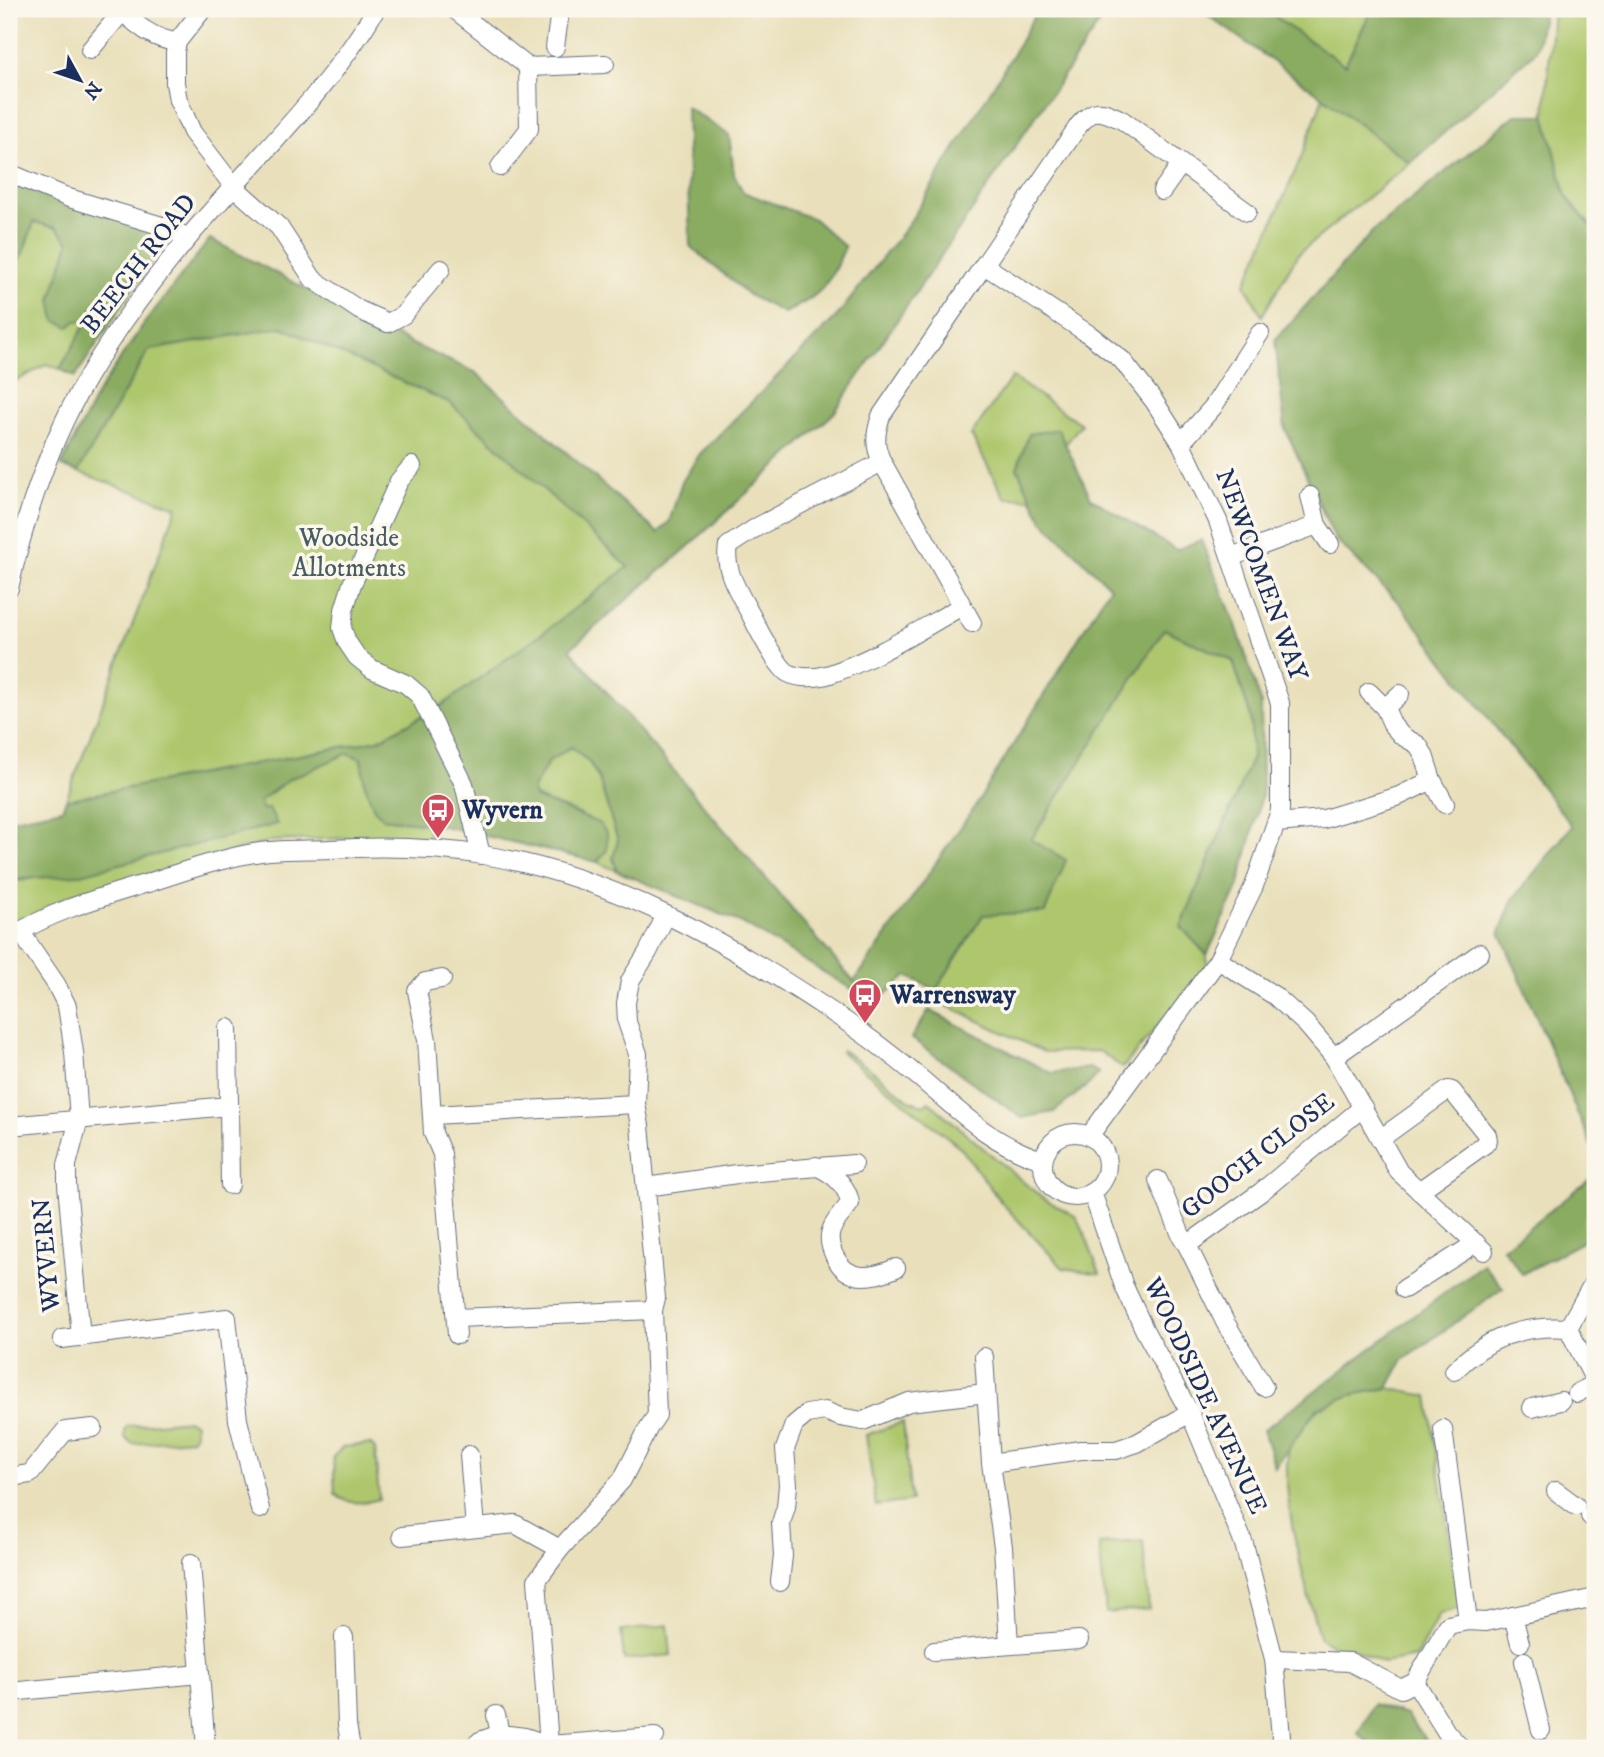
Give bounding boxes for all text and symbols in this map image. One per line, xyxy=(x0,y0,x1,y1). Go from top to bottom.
north arrow xyxy=(46,46,116,116)
text: N xyxy=(78,77,106,104)
street label: BEECH ROAD xyxy=(74,187,204,341)
street label: NEWCOMEN WAY xyxy=(1207,464,1315,686)
park label: Woodside Allotments xyxy=(292,522,406,585)
bus stop icon: Wyvern xyxy=(419,791,457,840)
place label: Wyvern xyxy=(461,794,543,827)
bus stop icon: Warrensway xyxy=(846,976,884,1025)
place label: Warrensway xyxy=(889,979,1016,1012)
street label: GOOCH CLOSE xyxy=(1174,1086,1342,1226)
street label: WYVERN xyxy=(26,1197,69,1314)
street label: WOODSIDE AVENUE xyxy=(1135,1271,1274,1520)

